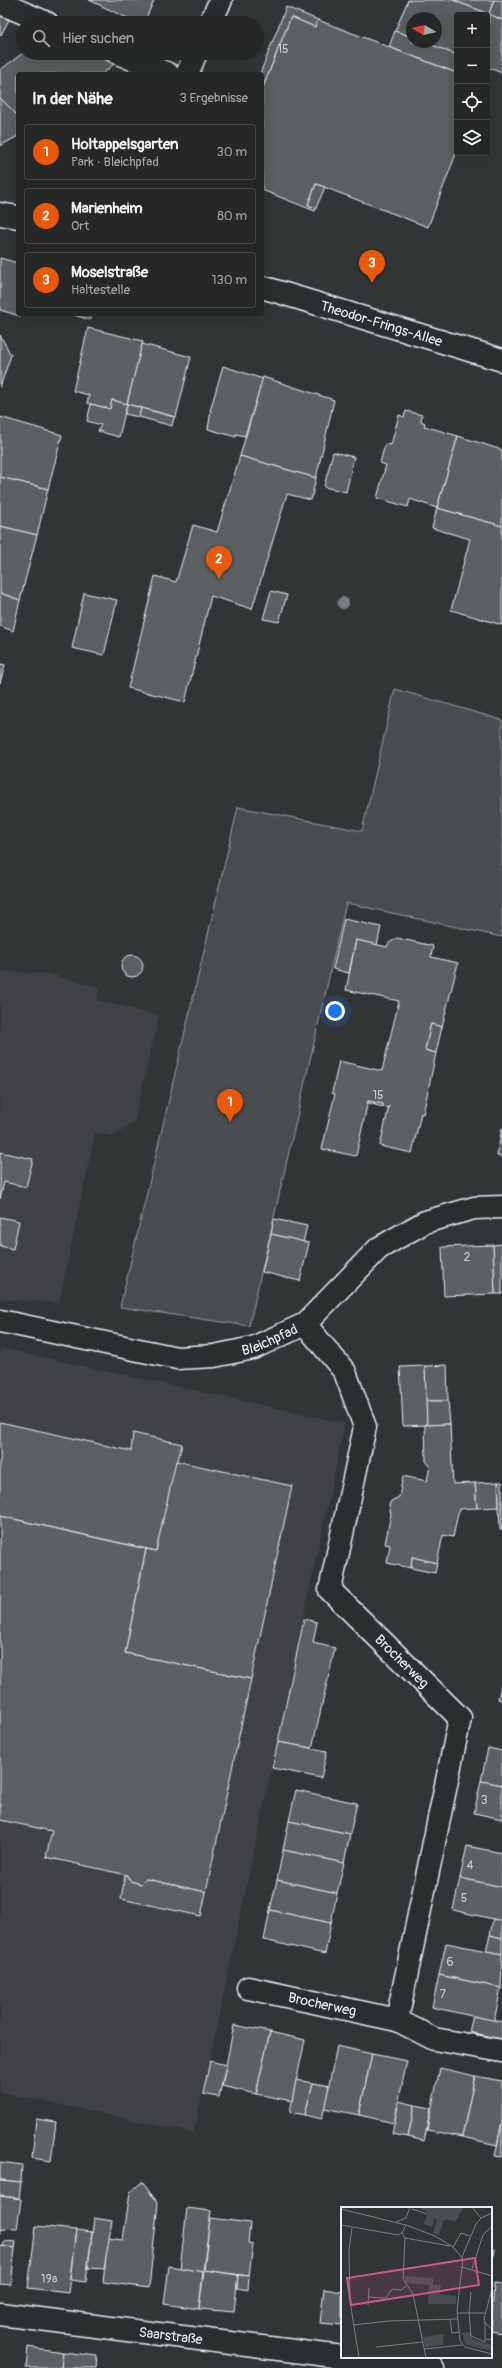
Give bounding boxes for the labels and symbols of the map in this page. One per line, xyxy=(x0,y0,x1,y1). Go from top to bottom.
north arrow xyxy=(406,12,442,48)
house number: 15 xyxy=(277,42,289,57)
pin: 3 xyxy=(359,250,385,283)
street label: Theodor-Frings-Allee xyxy=(318,297,445,350)
pin: 2 xyxy=(206,546,232,579)
your location xyxy=(325,1001,345,1021)
house number: 15 xyxy=(372,1088,384,1103)
pin: 1 xyxy=(217,1089,243,1122)
house number: 2 xyxy=(464,1250,471,1265)
street label: Bleichpfad xyxy=(240,1321,301,1359)
street label: Brocherweg xyxy=(371,1631,432,1692)
house number: 3 xyxy=(481,1793,488,1808)
house number: 4 xyxy=(467,1858,474,1873)
house number: 5 xyxy=(461,1891,467,1906)
house number: 6 xyxy=(447,1955,454,1970)
house number: 7 xyxy=(440,1987,447,2002)
street label: Brocherweg xyxy=(287,1989,358,2020)
inset map xyxy=(341,2207,492,2358)
house number: 19a xyxy=(41,2272,58,2287)
street label: Saarstraße xyxy=(138,2324,204,2348)

